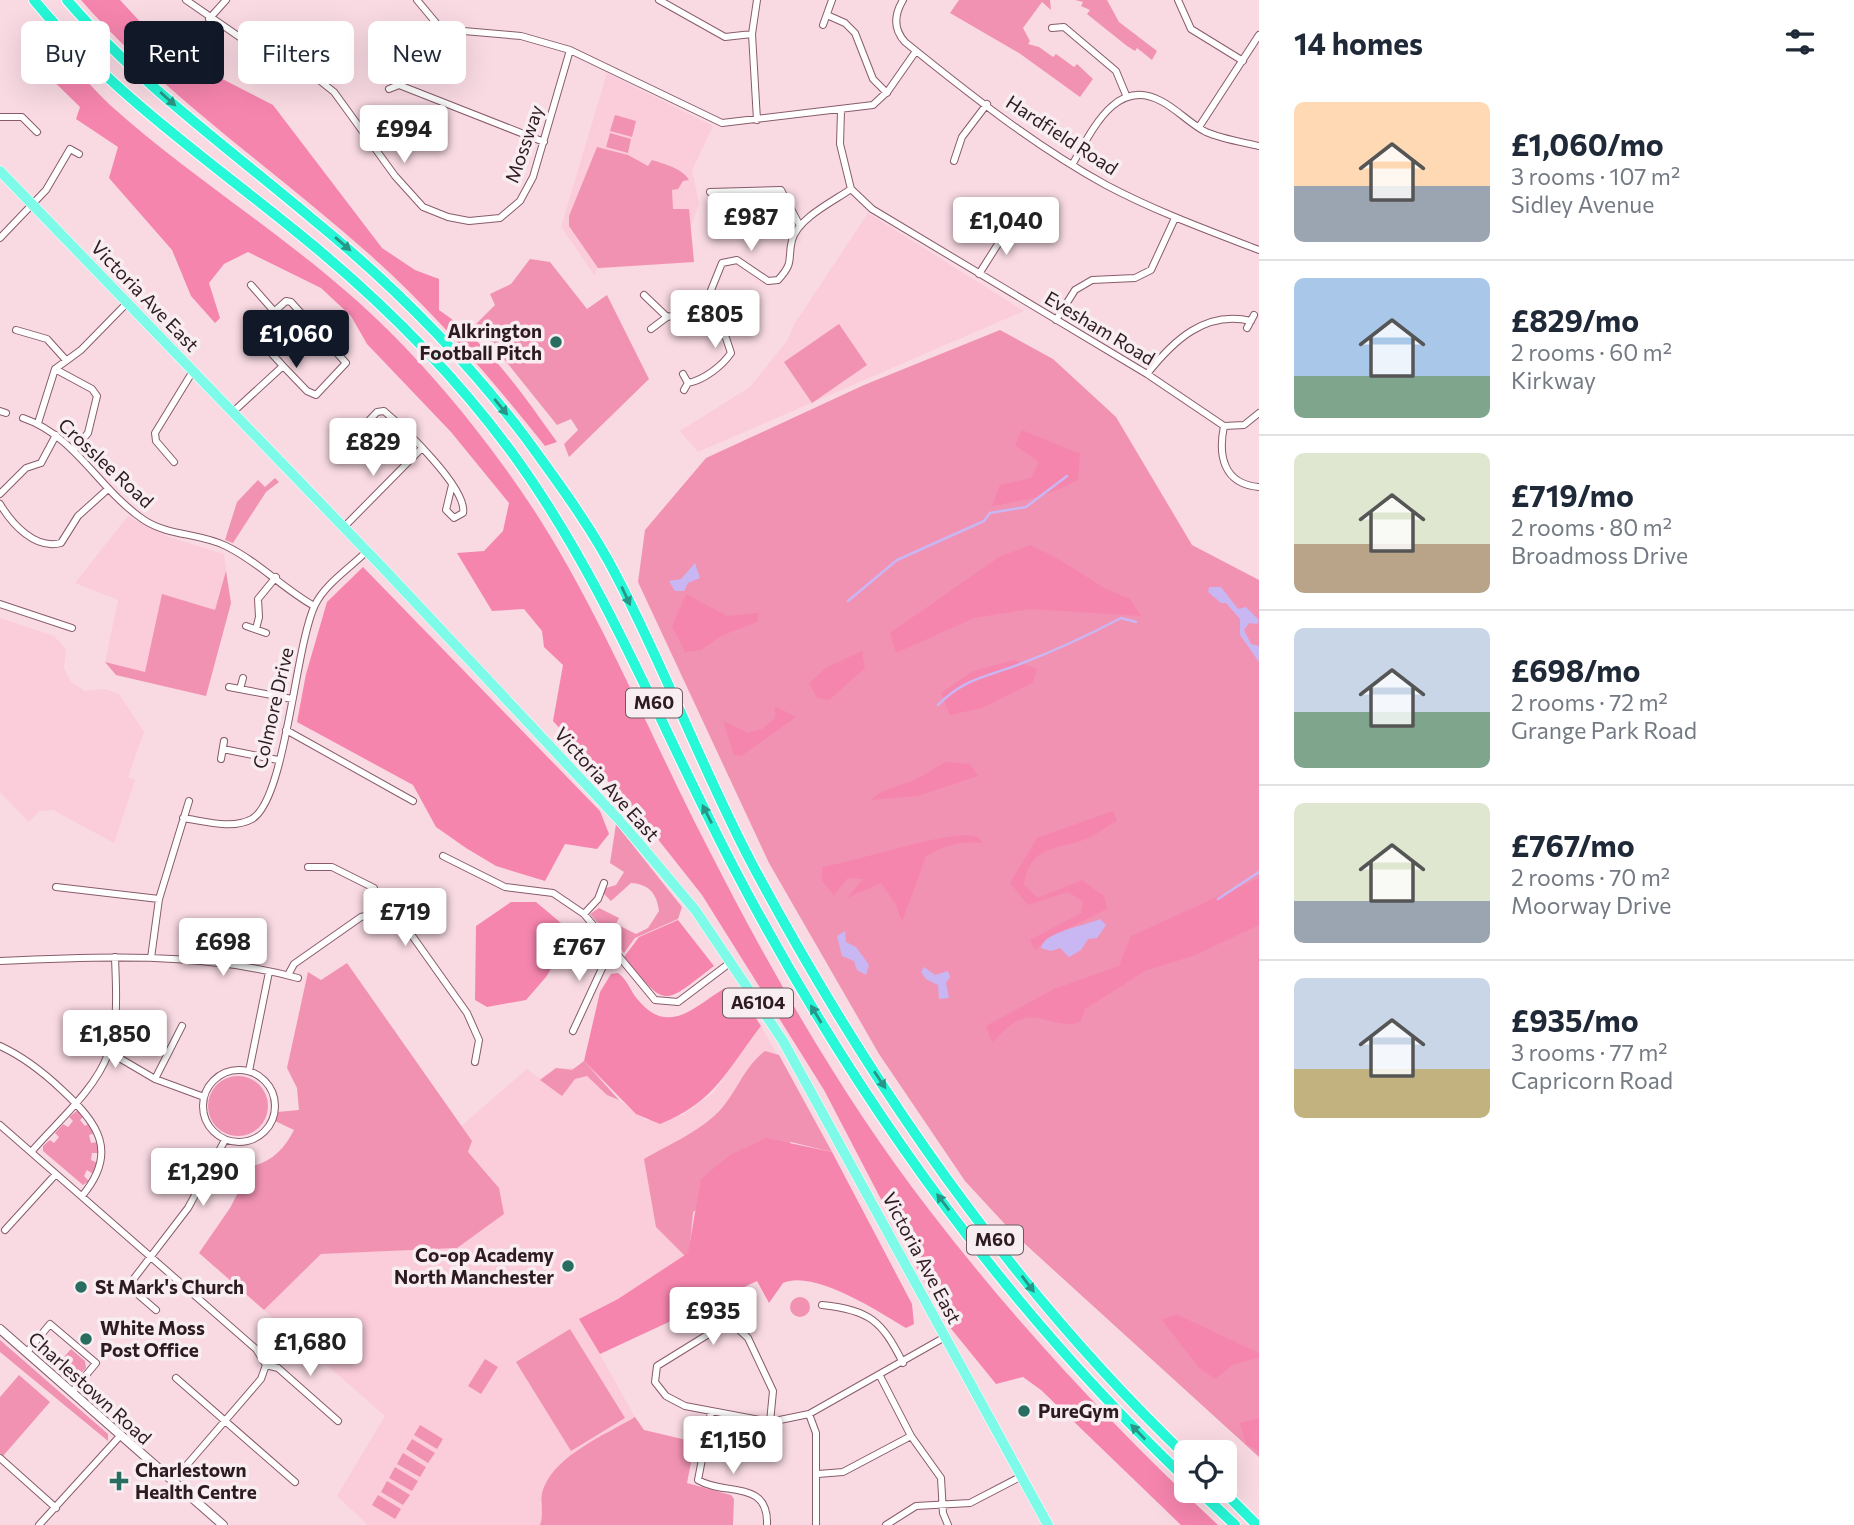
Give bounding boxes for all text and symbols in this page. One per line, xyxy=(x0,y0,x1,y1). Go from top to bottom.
chip: Buy xyxy=(21,21,110,84)
chip: Rent xyxy=(124,21,224,84)
chip: Filters xyxy=(238,21,354,84)
chip: New xyxy=(368,21,466,84)
icon: filters xyxy=(1781,23,1819,61)
text: 14 homes xyxy=(1294,24,1423,61)
street label: Hardfield Road xyxy=(1002,90,1122,179)
one-way arrow xyxy=(159,91,176,106)
street label: Mossway xyxy=(499,102,548,186)
pin: £994 xyxy=(363,106,445,165)
text: £994 xyxy=(376,114,432,142)
text: £1,060/mo xyxy=(1511,125,1664,162)
icon: home xyxy=(1350,130,1434,214)
text: 3 rooms · 107 m² xyxy=(1511,162,1680,190)
text: Sidley Avenue xyxy=(1511,190,1654,218)
pin: £987 xyxy=(710,194,792,253)
pin: £1,040 xyxy=(949,198,1063,257)
text: £987 xyxy=(724,202,778,230)
text: £1,040 xyxy=(969,206,1043,234)
street label: Victoria Ave East xyxy=(87,235,204,356)
one-way arrow xyxy=(334,236,351,252)
street label: Evesham Road xyxy=(1041,286,1160,369)
pin: £805 xyxy=(674,290,756,350)
text: £805 xyxy=(687,299,743,327)
text: £829/mo xyxy=(1511,301,1639,338)
icon: home xyxy=(1350,306,1434,390)
pin: £1,060 xyxy=(239,310,353,370)
text: £1,060 xyxy=(259,319,333,347)
place label: Alkrington Football Pitch xyxy=(420,319,542,364)
marker: Alkrington Football Pitch xyxy=(548,334,564,350)
text: 2 rooms · 60 m² xyxy=(1511,338,1672,366)
text: Kirkway xyxy=(1511,366,1596,394)
one-way arrow xyxy=(493,399,508,416)
street label: Crosslee Road xyxy=(54,413,159,513)
pin: £829 xyxy=(332,419,414,478)
text: £829 xyxy=(345,427,401,455)
text: £719/mo xyxy=(1511,476,1634,513)
icon: home xyxy=(1350,481,1434,565)
text: 2 rooms · 80 m² xyxy=(1511,513,1672,541)
text: Broadmoss Drive xyxy=(1511,541,1688,569)
one-way arrow xyxy=(621,586,632,607)
street label: Colmore Drive xyxy=(247,645,298,771)
text: £698/mo xyxy=(1511,651,1640,688)
icon: home xyxy=(1350,656,1434,740)
road number: M60 xyxy=(626,688,682,718)
text: 2 rooms · 72 m² xyxy=(1511,688,1668,716)
text: Grange Park Road xyxy=(1511,716,1697,744)
street label: Victoria Ave East xyxy=(550,722,665,846)
one-way arrow xyxy=(701,804,713,824)
text: £767/mo xyxy=(1511,826,1635,863)
icon: home xyxy=(1350,831,1434,915)
text: 2 rooms · 70 m² xyxy=(1511,863,1670,891)
pin: £719 xyxy=(364,888,446,948)
text: Moorway Drive xyxy=(1511,891,1671,919)
text: £719 xyxy=(379,897,431,925)
pin: £698 xyxy=(182,918,264,978)
pin: £767 xyxy=(538,923,620,983)
text: £698 xyxy=(195,927,251,955)
text: £767 xyxy=(552,932,606,960)
road number: A6104 xyxy=(723,988,793,1018)
text: £935/mo xyxy=(1511,1001,1639,1038)
one-way arrow xyxy=(810,1004,822,1023)
icon: home xyxy=(1350,1006,1434,1090)
pin: £1,850 xyxy=(58,1010,172,1070)
text: £1,850 xyxy=(79,1019,151,1047)
text: 3 rooms · 77 m² xyxy=(1511,1038,1668,1066)
text: Capricorn Road xyxy=(1511,1066,1673,1094)
one-way arrow xyxy=(874,1070,887,1089)
pin: £1,290 xyxy=(146,1148,260,1208)
text: £1,290 xyxy=(167,1157,239,1185)
street label: Victoria Ave East xyxy=(878,1188,967,1328)
one-way arrow xyxy=(936,1194,951,1212)
road number: M60 xyxy=(967,1226,1023,1254)
place label: Co-op Academy North Manchester xyxy=(394,1243,555,1288)
marker: Co-op Academy North Manchester xyxy=(560,1258,576,1274)
one-way arrow xyxy=(1021,1274,1035,1293)
place label: St Mark's Church xyxy=(95,1275,244,1298)
marker: St Mark's Church xyxy=(73,1279,89,1295)
pin: £935 xyxy=(672,1288,754,1347)
text: £935 xyxy=(686,1296,740,1324)
place label: White Moss Post Office xyxy=(100,1316,205,1361)
pin: £1,680 xyxy=(253,1318,367,1378)
street label: Charlestown Road xyxy=(24,1326,157,1449)
text: £1,680 xyxy=(273,1327,347,1355)
marker: White Moss Post Office xyxy=(78,1331,94,1347)
place label: PureGym xyxy=(1038,1399,1119,1422)
marker: PureGym xyxy=(1016,1403,1032,1419)
pin: £1,150 xyxy=(676,1416,790,1476)
one-way arrow xyxy=(1130,1424,1146,1441)
text: £1,150 xyxy=(699,1425,767,1453)
map controls xyxy=(1174,1440,1237,1503)
button: locate xyxy=(1174,1440,1237,1503)
place label: Charlestown Health Centre xyxy=(135,1458,257,1503)
marker: Charlestown Health Centre xyxy=(109,1471,129,1491)

